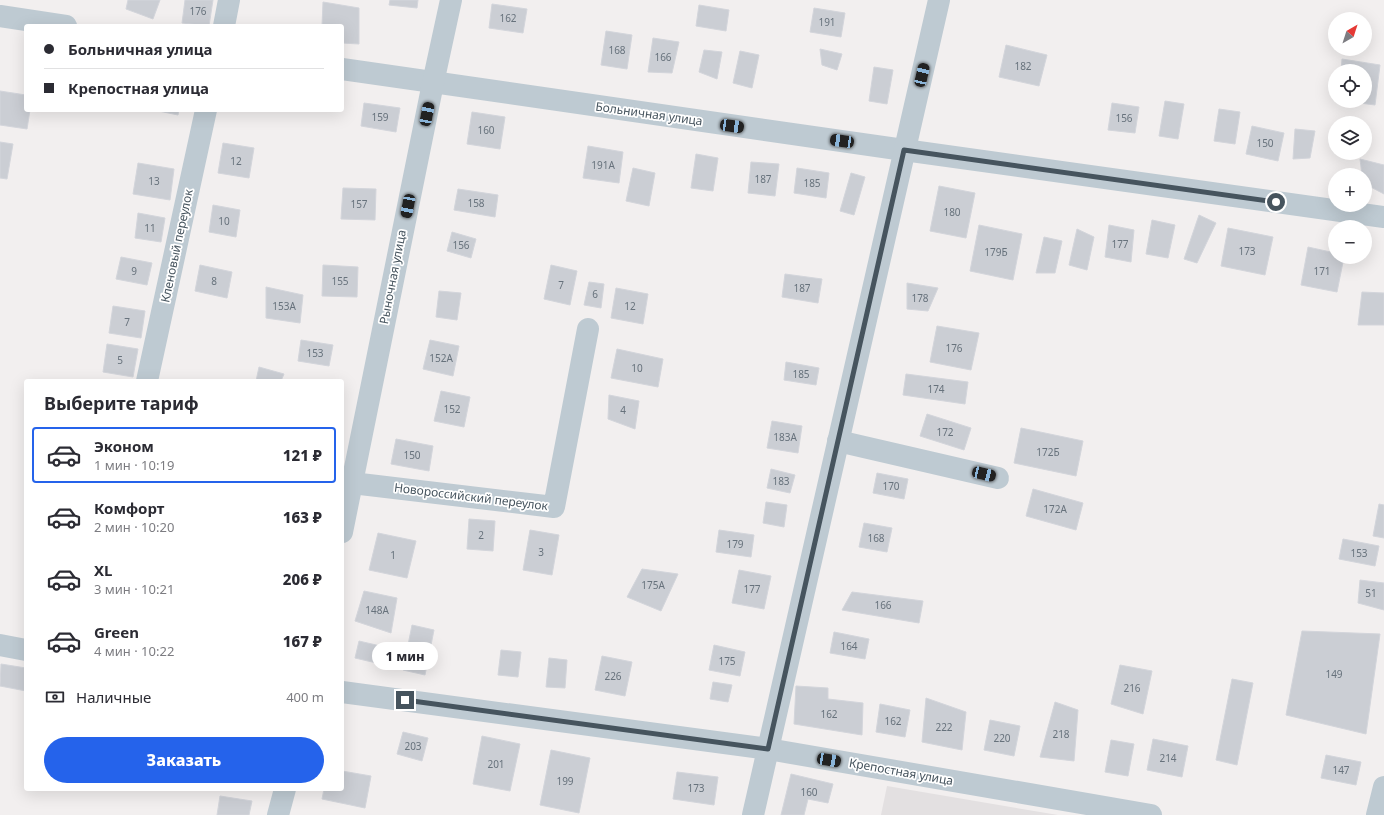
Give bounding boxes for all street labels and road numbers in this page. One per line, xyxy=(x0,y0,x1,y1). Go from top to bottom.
street label: Больничная улица xyxy=(594,98,704,129)
street label: Кленовый переулок xyxy=(156,187,197,304)
street label: Рыночная улица xyxy=(375,228,410,326)
street label: Новороссийский переулок xyxy=(393,479,550,514)
street label: Крепостная улица xyxy=(848,754,954,789)

